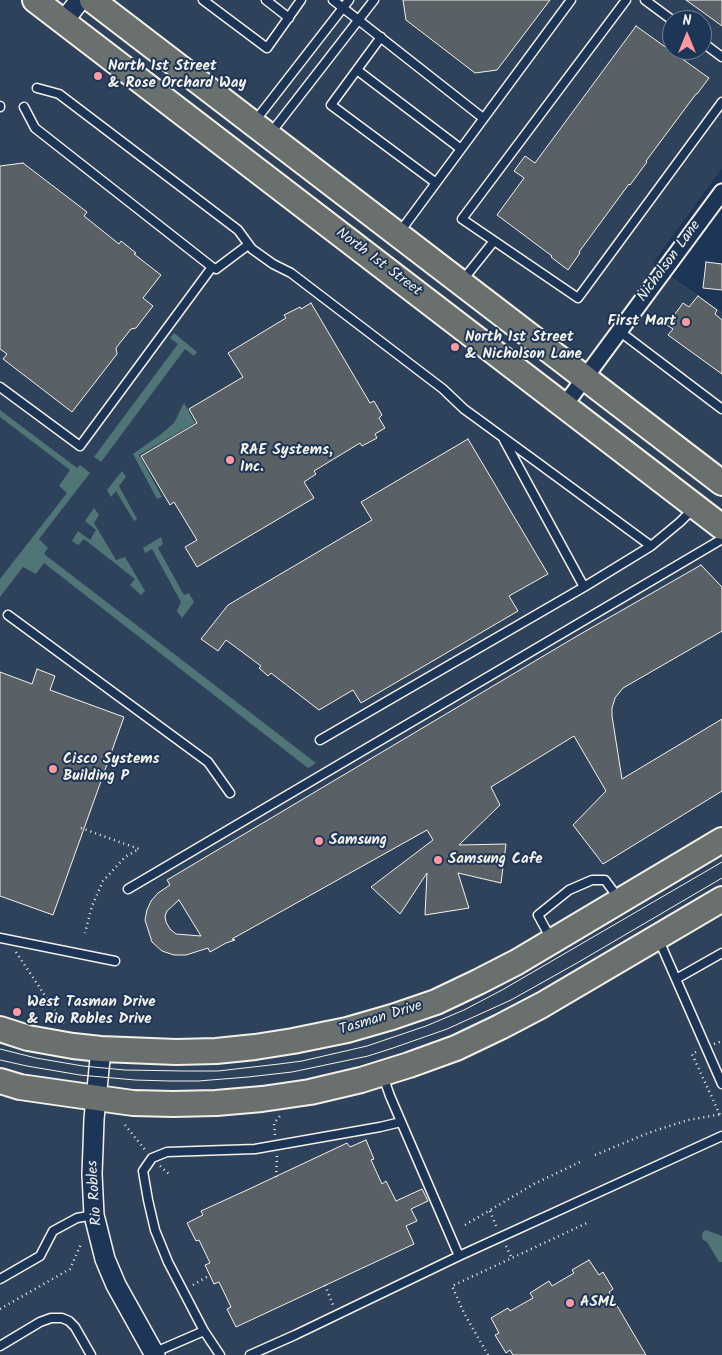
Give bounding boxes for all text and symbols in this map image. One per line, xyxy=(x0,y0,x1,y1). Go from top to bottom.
north arrow xyxy=(662,10,712,60)
text: N xyxy=(683,10,691,32)
place label: North 1st Street & Rose Orchard Way xyxy=(108,58,246,93)
marker: North 1st Street & Rose Orchard Way xyxy=(92,70,104,82)
street label: Nicholson Lane xyxy=(634,218,706,306)
street label: North 1st Street xyxy=(332,225,424,301)
place label: First Mart xyxy=(608,313,676,331)
marker: First Mart xyxy=(680,316,692,328)
place label: North 1st Street & Nicholson Lane xyxy=(465,329,582,364)
marker: North 1st Street & Nicholson Lane xyxy=(449,341,461,353)
place label: RAE Systems, Inc. xyxy=(240,442,333,477)
marker: RAE Systems, Inc. xyxy=(224,454,236,466)
place label: Cisco Systems Building P xyxy=(63,751,160,786)
marker: Cisco Systems Building P xyxy=(47,763,59,775)
place label: Samsung xyxy=(329,832,387,850)
marker: Samsung xyxy=(313,835,325,847)
place label: Samsung Cafe xyxy=(448,851,543,869)
marker: Samsung Cafe xyxy=(432,854,444,866)
place label: West Tasman Drive & Rio Robles Drive xyxy=(27,994,155,1029)
street label: Tasman Drive xyxy=(337,998,425,1040)
marker: West Tasman Drive & Rio Robles Drive xyxy=(11,1006,23,1018)
street label: Rio Robles xyxy=(85,1160,107,1226)
place label: ASML xyxy=(580,1294,617,1312)
marker: ASML xyxy=(564,1297,576,1309)

